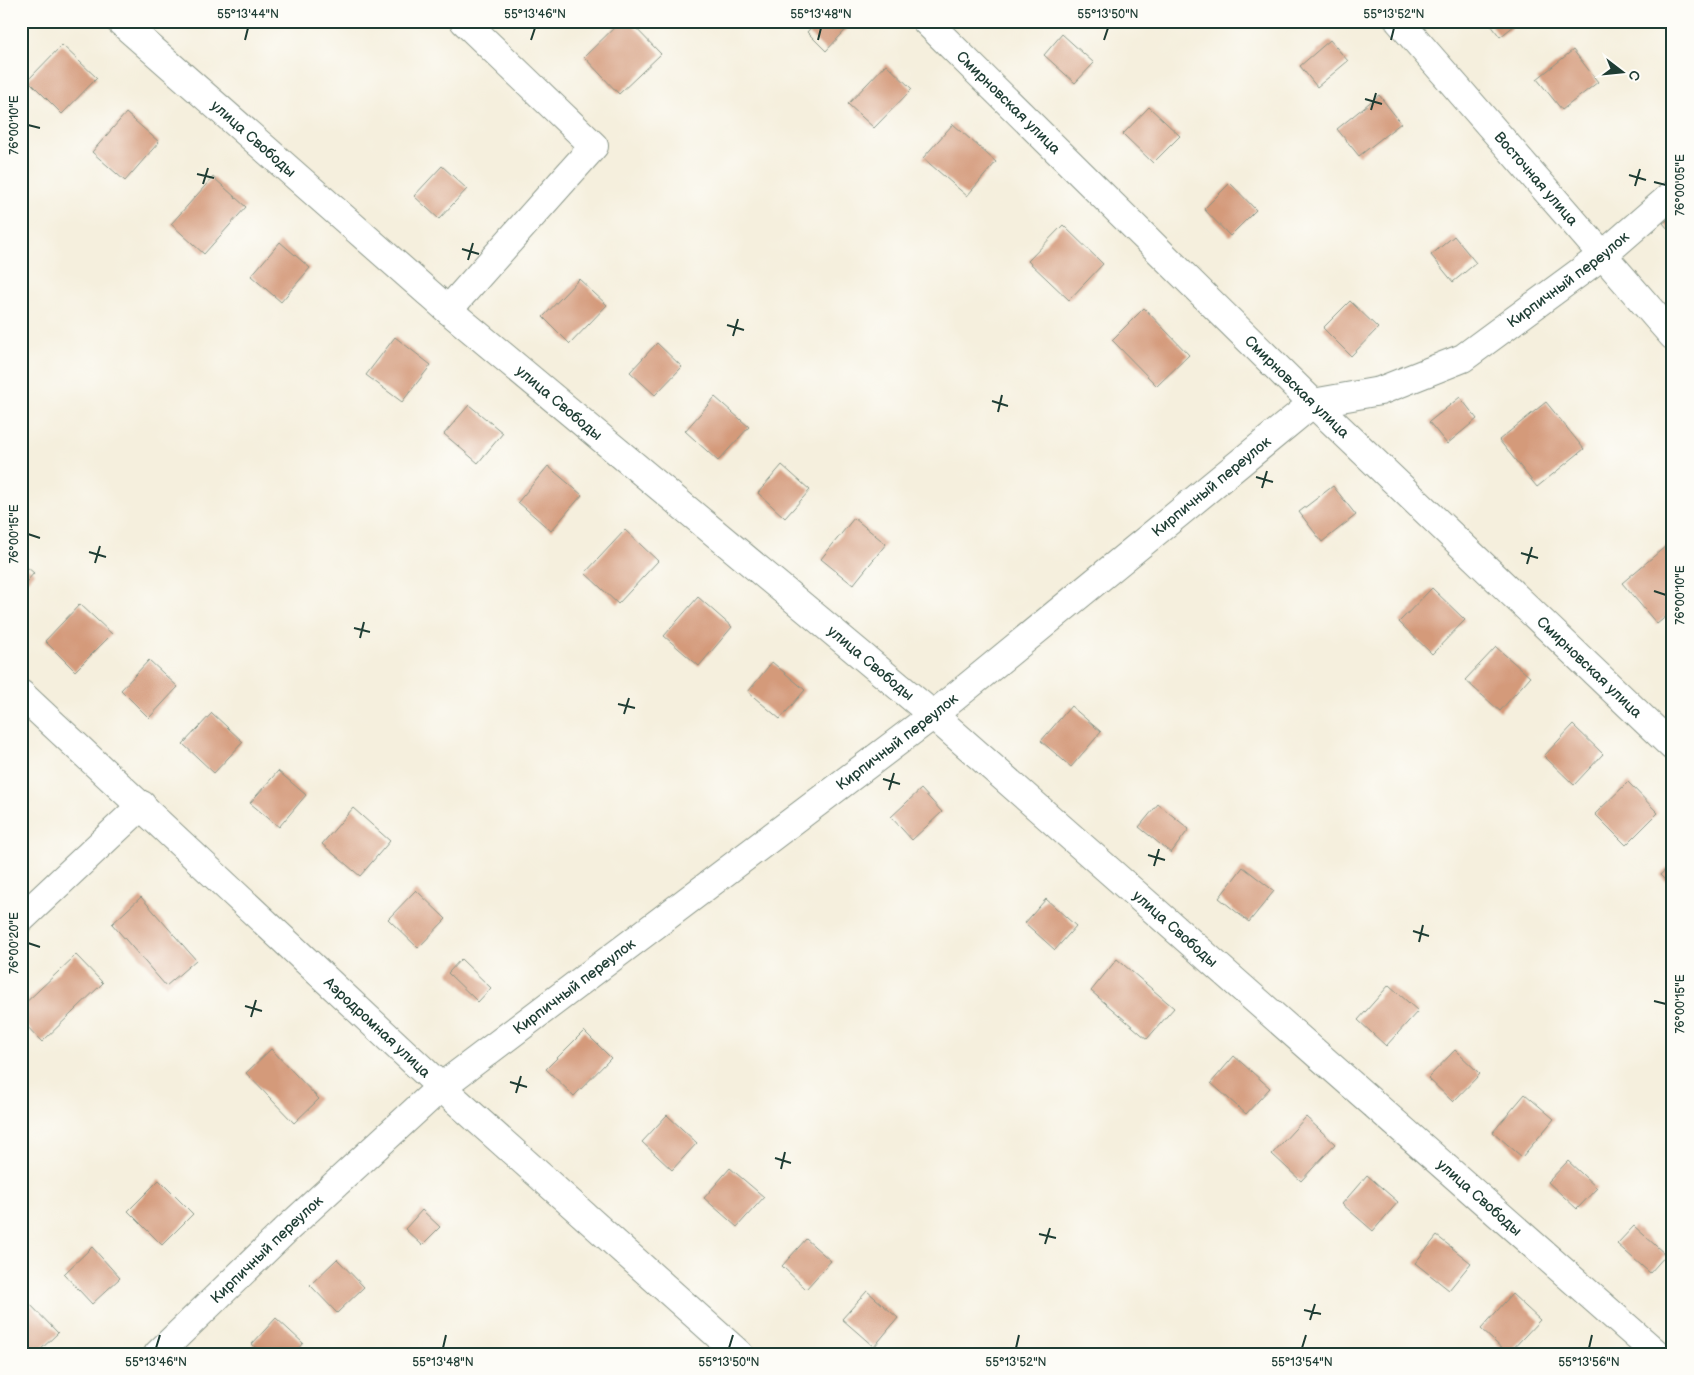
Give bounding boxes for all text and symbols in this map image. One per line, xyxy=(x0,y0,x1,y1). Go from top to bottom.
text: 55°13'44"N xyxy=(217,7,279,22)
text: 55°13'46"N xyxy=(504,7,566,22)
text: 55°13'48"N xyxy=(790,7,852,22)
text: 55°13'50"N xyxy=(1077,7,1139,22)
text: 55°13'52"N xyxy=(1363,7,1425,22)
street label: Смирновская улица xyxy=(952,47,1065,158)
north arrow xyxy=(1596,48,1646,98)
text: С xyxy=(1624,68,1644,83)
text: 76°00'10"E xyxy=(7,95,22,155)
street label: улица Свободы xyxy=(207,96,300,181)
street label: Восточная улица xyxy=(1490,128,1582,230)
text: 76°00'05"E xyxy=(1673,154,1688,216)
street label: Кирпичный переулок xyxy=(1503,227,1633,332)
street label: Смирновская улица xyxy=(1241,331,1353,442)
street label: улица Свободы xyxy=(512,361,606,444)
street label: Кирпичный переулок xyxy=(1148,432,1275,541)
text: 76°00'15"E xyxy=(7,504,22,564)
text: 76°00'10"E xyxy=(1673,565,1688,625)
street label: Смирновская улица xyxy=(1533,612,1646,722)
street label: улица Свободы xyxy=(824,621,918,705)
street label: Кирпичный переулок xyxy=(832,689,962,794)
street label: улица Свободы xyxy=(1129,886,1222,971)
text: 76°00'20"E xyxy=(7,912,22,974)
street label: Кирпичный переулок xyxy=(509,934,639,1039)
street label: Аэродромная улица xyxy=(319,972,435,1082)
text: 76°00'15"E xyxy=(1673,974,1688,1034)
street label: улица Свободы xyxy=(1433,1155,1526,1240)
street label: Кирпичный переулок xyxy=(207,1191,327,1307)
text: 55°13'46"N xyxy=(125,1355,187,1370)
text: 55°13'48"N xyxy=(412,1355,474,1370)
text: 55°13'50"N xyxy=(698,1355,760,1370)
text: 55°13'52"N xyxy=(985,1355,1047,1370)
text: 55°13'54"N xyxy=(1271,1355,1333,1370)
text: 55°13'56"N xyxy=(1558,1355,1620,1370)

